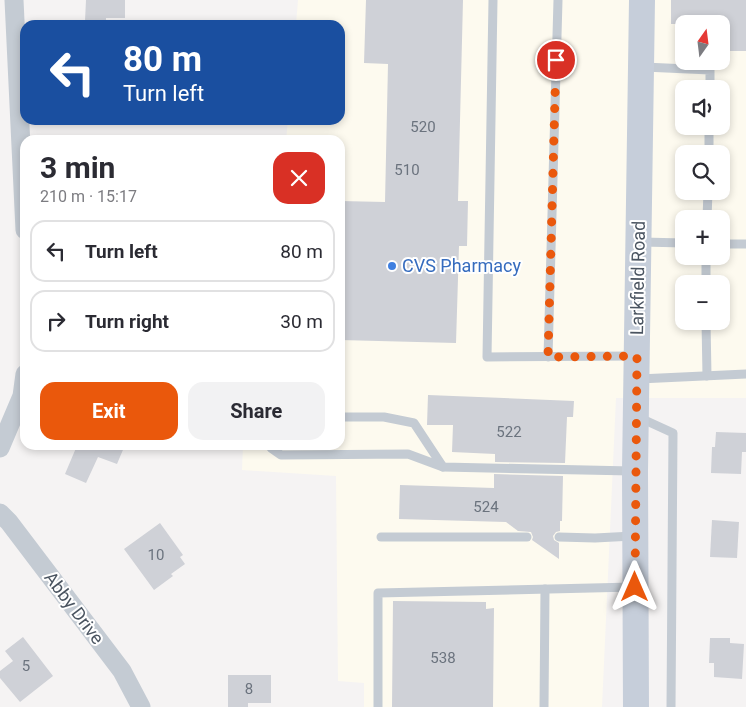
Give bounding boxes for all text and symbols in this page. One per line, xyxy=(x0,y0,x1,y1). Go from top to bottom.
north arrow xyxy=(675,15,730,70)
map controls xyxy=(675,15,730,330)
text: 80 m xyxy=(123,39,202,80)
pin xyxy=(535,39,577,81)
icon: left xyxy=(40,40,105,105)
icon: arrive xyxy=(542,46,570,74)
button: sound xyxy=(675,80,730,135)
text: Turn left xyxy=(123,81,204,106)
house number: 520 xyxy=(410,118,436,136)
button: search xyxy=(675,145,730,200)
text: 3 min xyxy=(40,150,115,185)
button: close xyxy=(273,152,325,204)
house number: 510 xyxy=(394,161,420,179)
text: 210 m · 15:17 xyxy=(40,187,137,206)
button: + xyxy=(675,210,730,265)
street label: Larkfield Road xyxy=(626,221,649,335)
icon: left xyxy=(42,237,70,265)
text: Turn left xyxy=(85,240,158,263)
text: 80 m xyxy=(280,240,323,263)
place label: CVS Pharmacy xyxy=(402,255,521,276)
marker: CVS Pharmacy xyxy=(386,260,398,272)
button: − xyxy=(675,275,730,330)
icon: right xyxy=(42,307,70,335)
text: Turn right xyxy=(85,310,169,333)
text: 30 m xyxy=(280,310,323,333)
button: Exit xyxy=(40,382,178,440)
button: Share xyxy=(188,382,325,440)
house number: 522 xyxy=(496,423,522,441)
house number: 524 xyxy=(473,498,499,516)
house number: 10 xyxy=(148,546,164,564)
position arrow xyxy=(608,560,660,612)
street label: Abby Drive xyxy=(40,567,108,648)
house number: 538 xyxy=(430,649,456,667)
house number: 5 xyxy=(22,657,30,675)
house number: 8 xyxy=(245,680,253,698)

